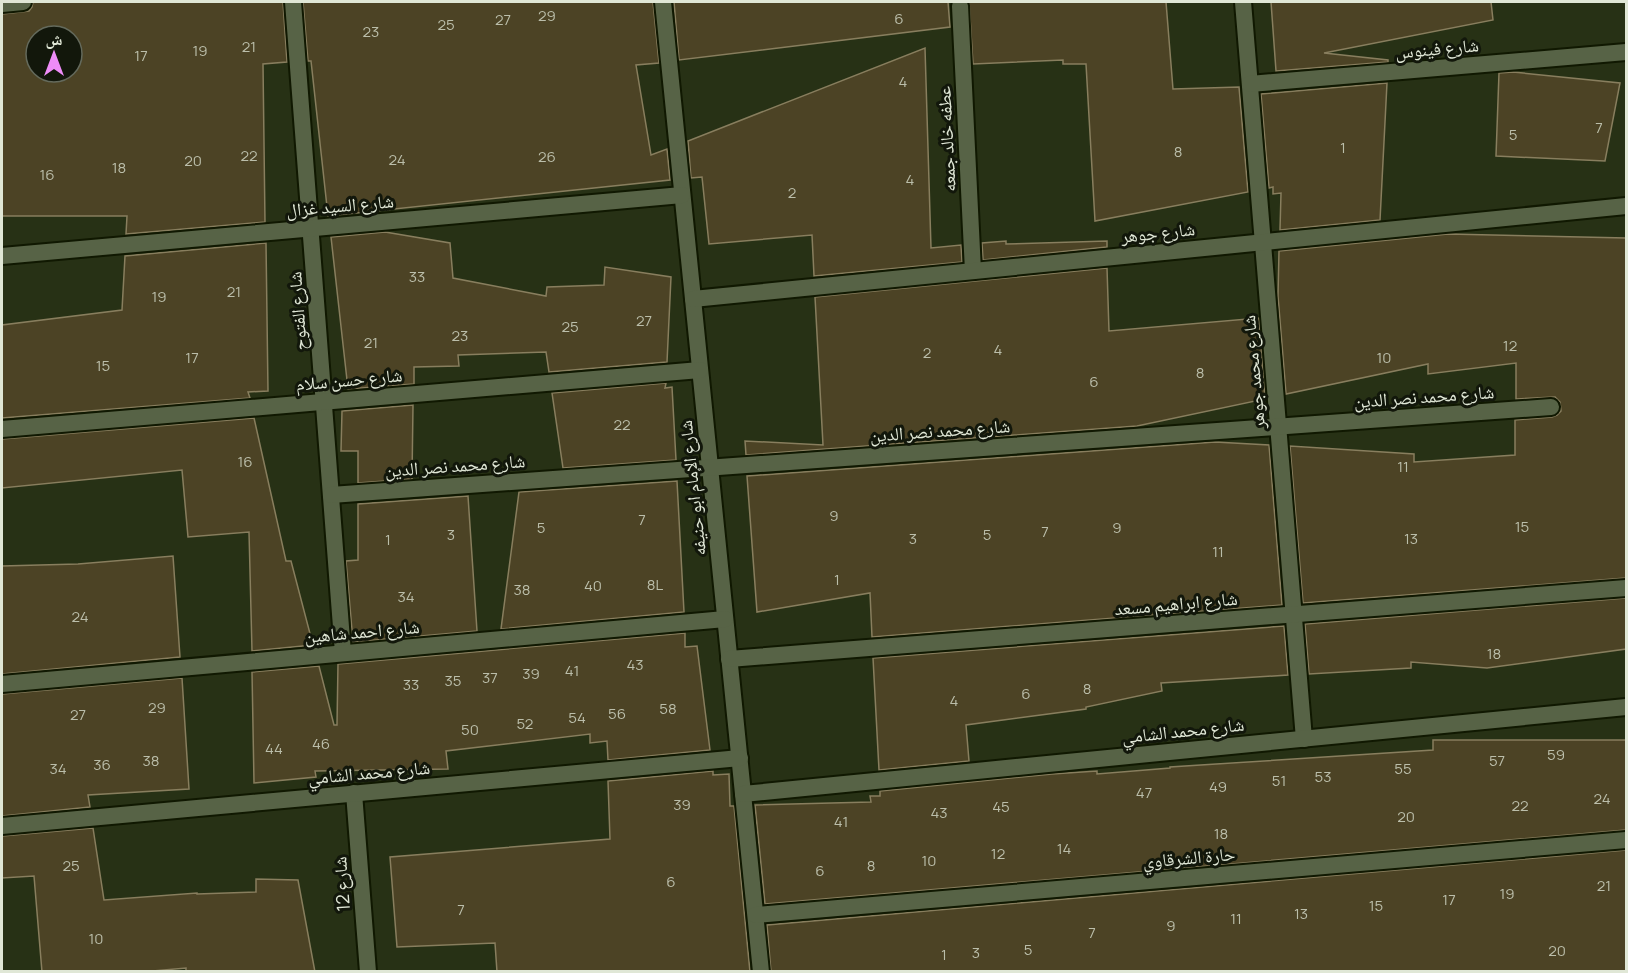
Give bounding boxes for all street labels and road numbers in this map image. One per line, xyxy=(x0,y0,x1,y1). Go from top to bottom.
street label: شارع فينوس xyxy=(1394,32,1480,64)
street label: عطفه خالد جمعه xyxy=(931,86,961,192)
street label: شارع السيد غزال xyxy=(285,188,395,222)
street label: شارع جوهر xyxy=(1119,216,1196,248)
street label: شارع الفتوح xyxy=(282,271,313,351)
street label: شارع محمد جوهر xyxy=(1236,314,1270,431)
street label: شارع حسن سلام xyxy=(295,362,403,397)
street label: شارع محمد نصر الدين xyxy=(1353,379,1495,413)
street label: شارع محمد نصر الدين xyxy=(869,413,1011,447)
street label: شارع الإمام ابو حنيفه xyxy=(673,419,712,557)
street label: شارع محمد نصر الدين xyxy=(384,448,526,482)
street label: شارع ابراهيم مسعد xyxy=(1113,586,1239,621)
street label: شارع احمد شاهين xyxy=(303,614,421,648)
street label: شارع محمد الشامي xyxy=(1121,712,1246,752)
street label: شارع محمد الشامي xyxy=(307,755,431,793)
street label: حارة الشرقاوي xyxy=(1142,841,1237,877)
street label: شارع 12 xyxy=(327,856,355,912)

